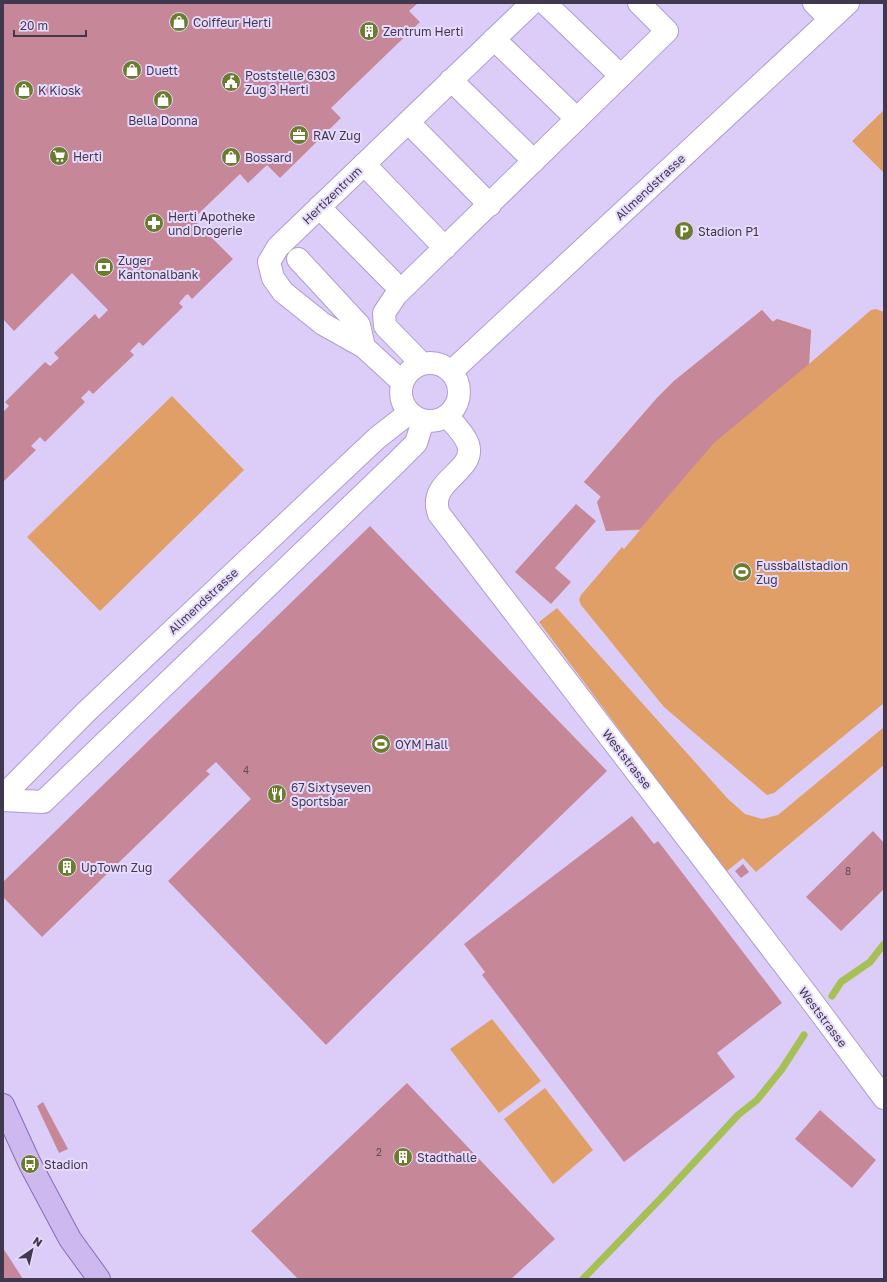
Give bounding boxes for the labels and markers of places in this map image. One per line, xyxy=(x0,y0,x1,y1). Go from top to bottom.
shop icon: Coiffeur Herti xyxy=(168,11,190,33)
place label: Coiffeur Herti xyxy=(193,15,271,30)
building icon: Zentrum Herti xyxy=(358,20,380,42)
place label: Zentrum Herti xyxy=(383,24,464,39)
shop icon: Duett xyxy=(121,59,143,81)
place label: Duett xyxy=(146,63,178,78)
place label: Poststelle 6303 Zug 3 Herti xyxy=(245,68,335,97)
public building icon: Poststelle 6303 Zug 3 Herti xyxy=(220,71,242,93)
shop icon: K Kiosk xyxy=(13,79,35,101)
place label: K Kiosk xyxy=(38,83,81,98)
shop icon: Bella Donna xyxy=(152,89,174,111)
place label: Bella Donna xyxy=(128,113,198,128)
office icon: RAV Zug xyxy=(288,124,310,146)
place label: RAV Zug xyxy=(313,128,361,143)
supermarket icon: Herti xyxy=(48,145,70,167)
shop icon: Bossard xyxy=(220,146,242,168)
place label: Herti xyxy=(73,149,102,164)
place label: Bossard xyxy=(245,150,292,165)
place label: Herti Apotheke und Drogerie xyxy=(168,209,255,238)
pharmacy icon: Herti Apotheke und Drogerie xyxy=(143,212,165,234)
parking icon: Stadion P1 xyxy=(673,220,695,242)
place label: Stadion P1 xyxy=(698,224,759,239)
place label: Zuger Kantonalbank xyxy=(118,253,199,282)
bank icon: Zuger Kantonalbank xyxy=(93,256,115,278)
place label: Fussballstadion Zug xyxy=(756,558,848,587)
sports icon: Fussballstadion Zug xyxy=(731,561,753,583)
sports icon: OYM Hall xyxy=(370,733,392,755)
place label: OYM Hall xyxy=(395,737,448,752)
place label: 67 Sixtyseven Sportsbar xyxy=(291,780,371,809)
restaurant icon: 67 Sixtyseven Sportsbar xyxy=(266,783,288,805)
building icon: UpTown Zug xyxy=(56,856,78,878)
place label: UpTown Zug xyxy=(81,860,152,875)
building icon: Stadthalle xyxy=(392,1146,414,1168)
place label: Stadthalle xyxy=(417,1150,477,1165)
bus stop icon: Stadion xyxy=(19,1153,41,1175)
place label: Stadion xyxy=(44,1157,88,1172)

